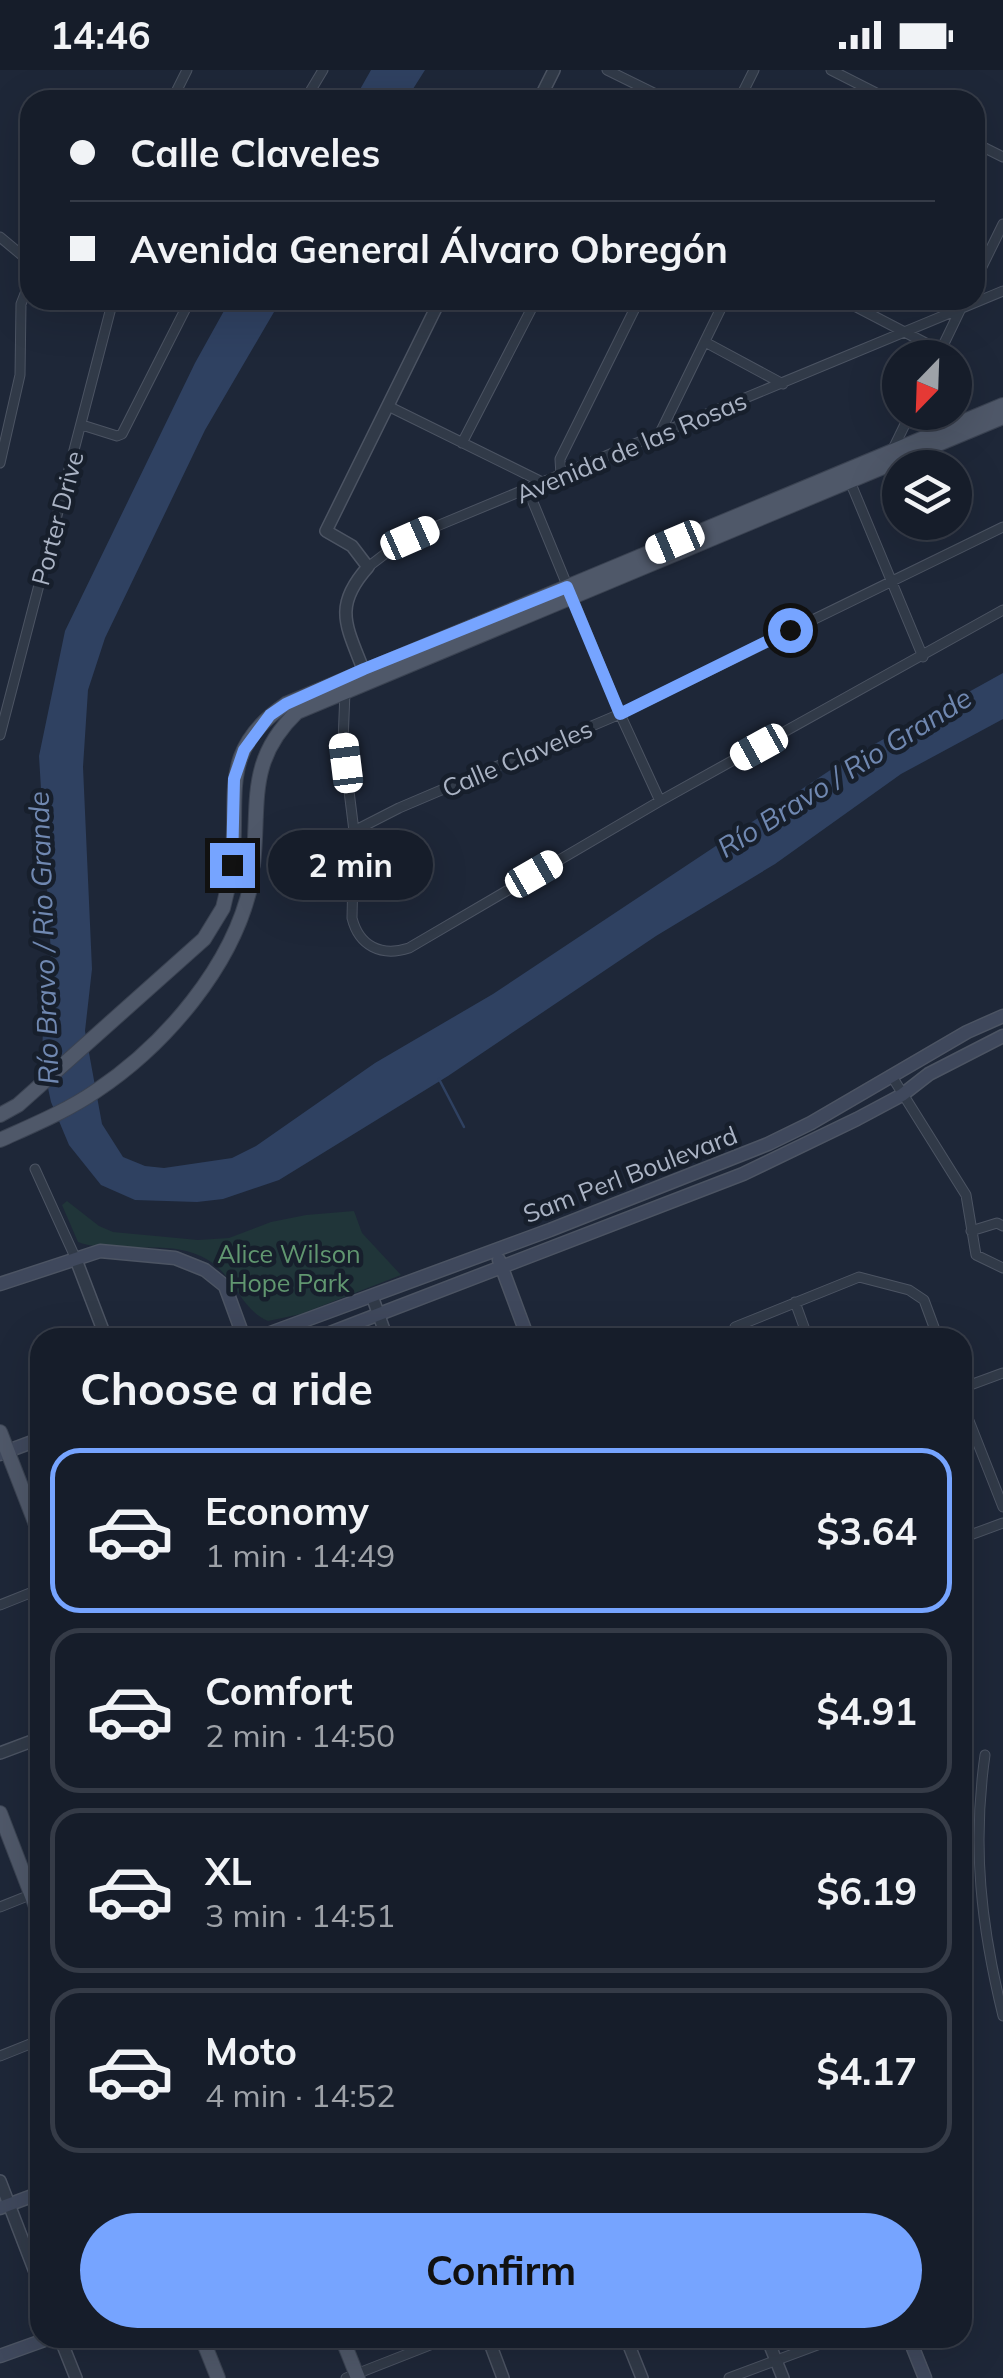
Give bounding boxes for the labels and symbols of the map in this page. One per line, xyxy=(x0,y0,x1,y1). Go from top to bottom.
north arrow xyxy=(882,340,972,430)
street label: Avenida de las Rosas xyxy=(511,384,751,510)
street label: Porter Drive xyxy=(24,447,90,589)
car xyxy=(376,512,444,564)
car xyxy=(642,516,708,568)
route start xyxy=(768,608,813,653)
water label: Río Bravo / Rio Grande xyxy=(710,679,978,865)
street label: Calle Claveles xyxy=(437,712,597,804)
car xyxy=(725,719,793,775)
car xyxy=(327,731,365,795)
water label: Río Bravo / Rio Grande xyxy=(20,791,66,1085)
callout: 2 min xyxy=(267,830,432,900)
route end xyxy=(210,843,255,888)
car xyxy=(501,846,567,902)
street label: Sam Perl Boulevard xyxy=(519,1119,741,1229)
park label: Alice Wilson Hope Park xyxy=(217,1238,361,1298)

